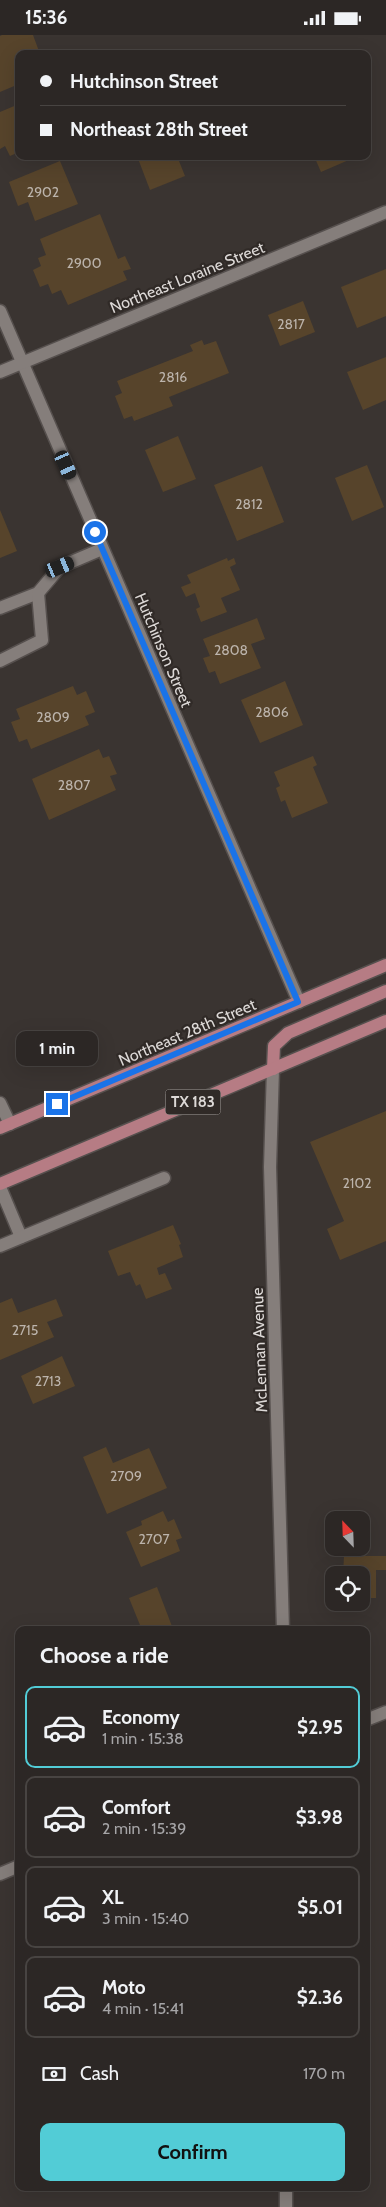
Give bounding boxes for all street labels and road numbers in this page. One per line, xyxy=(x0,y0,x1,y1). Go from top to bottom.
street label: Northeast Loraine Street xyxy=(107,238,268,317)
street label: Hutchinson Street xyxy=(131,590,196,711)
street label: Northeast 28th Street xyxy=(116,995,259,1070)
road number: TX 183 xyxy=(166,1089,220,1115)
street label: McLennan Avenue xyxy=(248,1287,271,1413)

